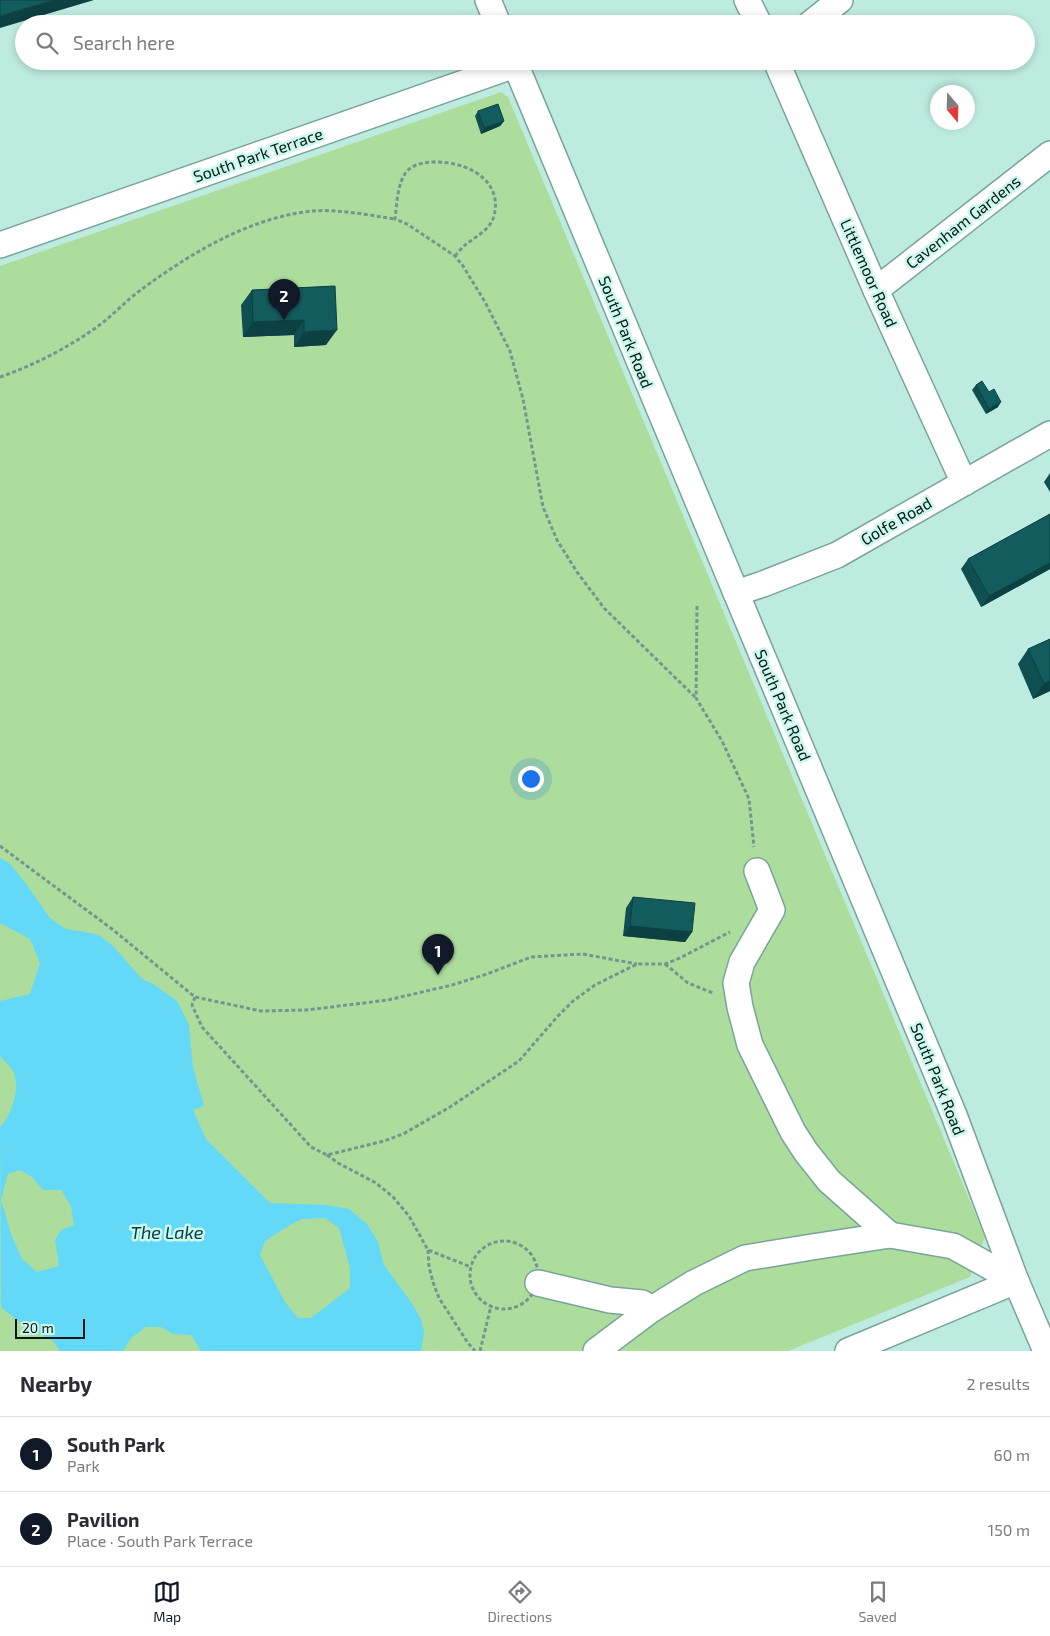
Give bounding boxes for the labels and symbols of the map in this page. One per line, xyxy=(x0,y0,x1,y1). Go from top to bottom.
north arrow xyxy=(930,85,975,130)
street label: South Park Terrace xyxy=(190,123,325,186)
street label: Cavenham Gardens xyxy=(902,171,1024,272)
street label: Littlemoor Road xyxy=(837,216,902,330)
street label: South Park Road xyxy=(595,273,658,391)
pin: 2 xyxy=(268,279,300,320)
street label: Golfe Road xyxy=(857,493,935,548)
street label: South Park Road xyxy=(751,646,815,763)
your location xyxy=(518,766,544,792)
pin: 1 xyxy=(422,934,454,975)
street label: South Park Road xyxy=(907,1020,970,1138)
water label: The Lake xyxy=(131,1221,204,1243)
scale bar xyxy=(15,1316,85,1339)

